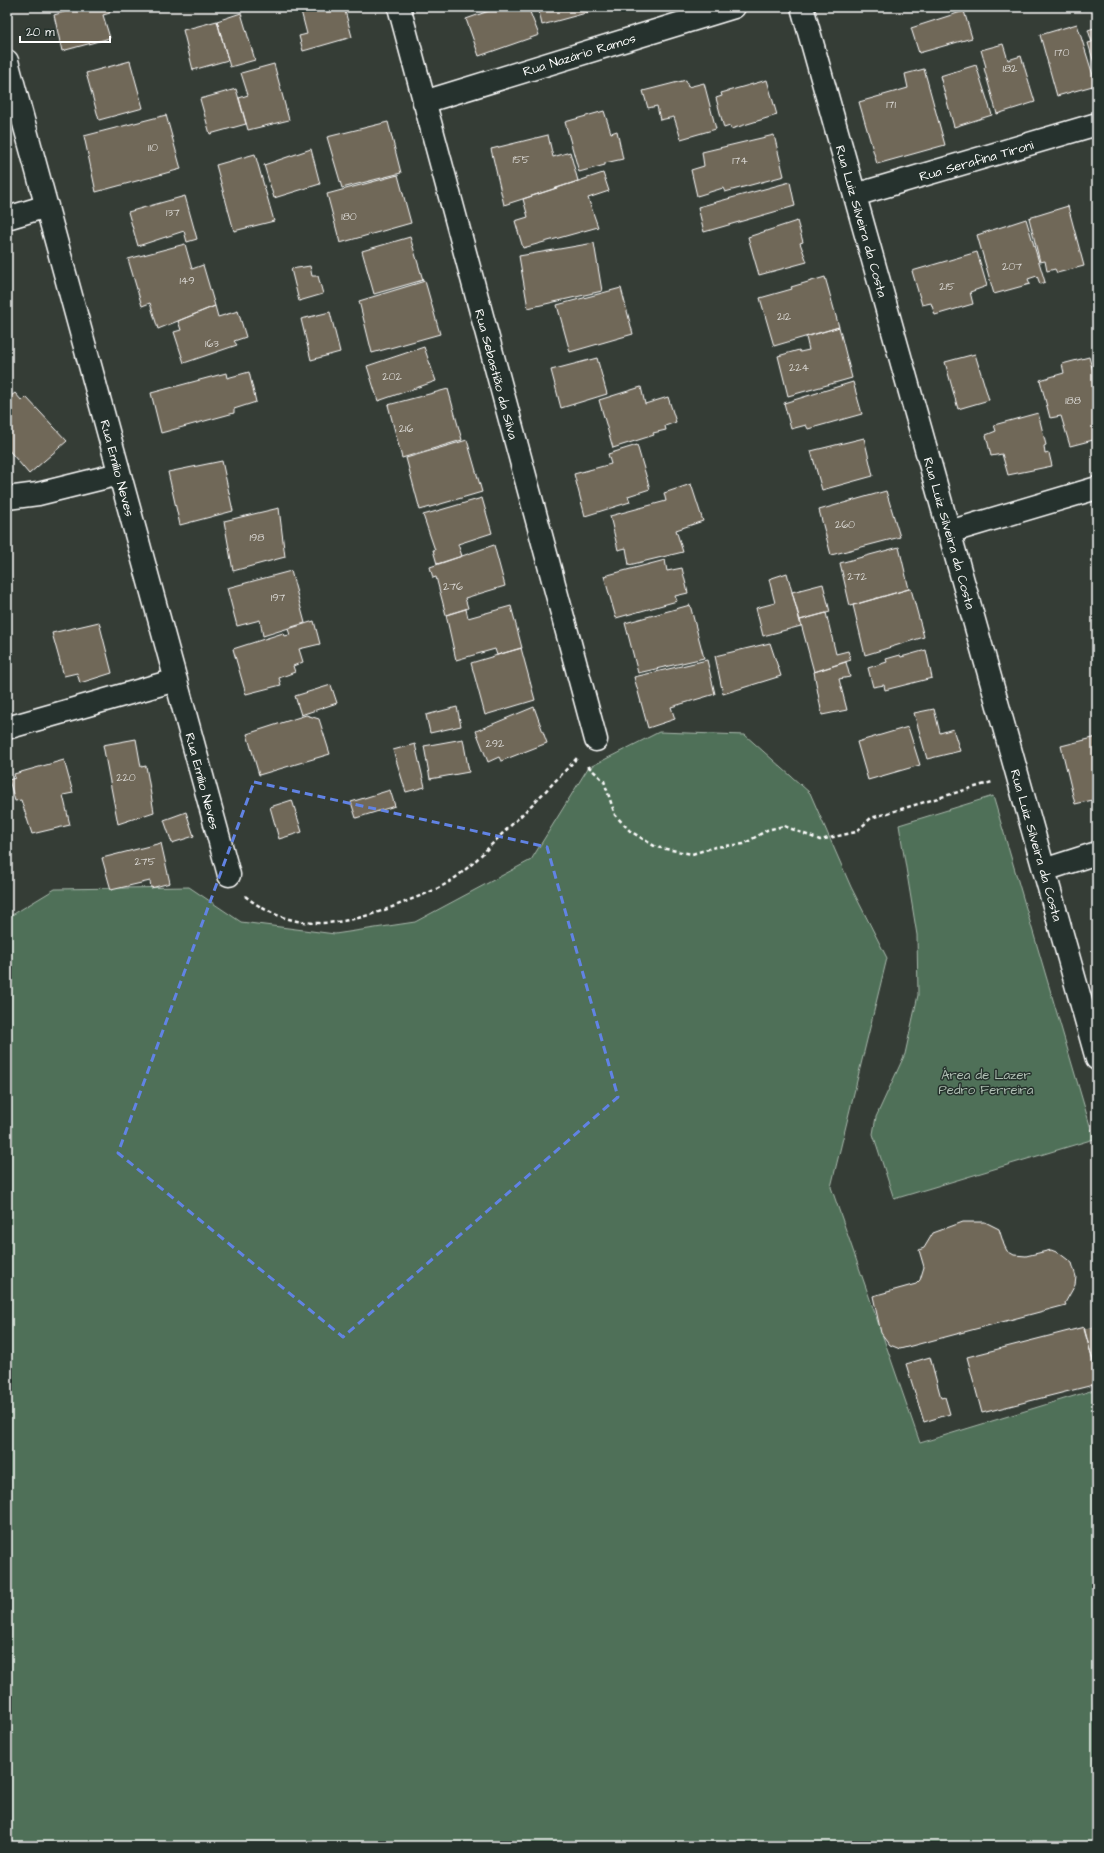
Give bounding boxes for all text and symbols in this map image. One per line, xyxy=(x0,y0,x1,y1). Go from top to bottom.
scale bar xyxy=(20,18,110,44)
text: 20 m xyxy=(26,24,55,41)
street label: Rua Nazário Ramos xyxy=(521,29,638,81)
house number: 170 xyxy=(1054,45,1070,60)
house number: 182 xyxy=(1003,61,1018,76)
house number: 171 xyxy=(886,97,896,112)
street label: Rua Serafina Tironi xyxy=(917,136,1035,186)
house number: 110 xyxy=(148,140,158,155)
street label: Rua Luiz Silveira da Costa xyxy=(831,143,891,300)
house number: 155 xyxy=(513,152,530,167)
house number: 174 xyxy=(732,153,748,168)
house number: 137 xyxy=(166,205,180,220)
house number: 180 xyxy=(341,209,357,224)
house number: 207 xyxy=(1002,259,1022,274)
house number: 149 xyxy=(179,273,195,288)
house number: 215 xyxy=(939,279,955,294)
street label: Rua Sebastião da Silva xyxy=(470,307,522,442)
house number: 212 xyxy=(777,309,792,324)
house number: 163 xyxy=(205,336,219,351)
house number: 224 xyxy=(789,360,810,375)
house number: 202 xyxy=(382,369,402,384)
house number: 188 xyxy=(1065,393,1081,408)
street label: Rua Emílio Neves xyxy=(95,418,139,519)
house number: 216 xyxy=(399,421,413,436)
street label: Rua Luiz Silveira da Costa xyxy=(919,455,979,612)
house number: 260 xyxy=(835,517,855,532)
house number: 198 xyxy=(250,530,264,545)
house number: 272 xyxy=(847,569,867,584)
house number: 276 xyxy=(443,579,463,594)
house number: 197 xyxy=(271,590,285,605)
street label: Rua Emílio Neves xyxy=(180,731,224,832)
house number: 292 xyxy=(486,736,505,751)
street label: Rua Luiz Silveira da Costa xyxy=(1006,767,1066,924)
house number: 220 xyxy=(116,770,136,785)
house number: 275 xyxy=(135,854,156,869)
park label: Área de Lazer Pedro Ferreira xyxy=(939,1066,1034,1099)

